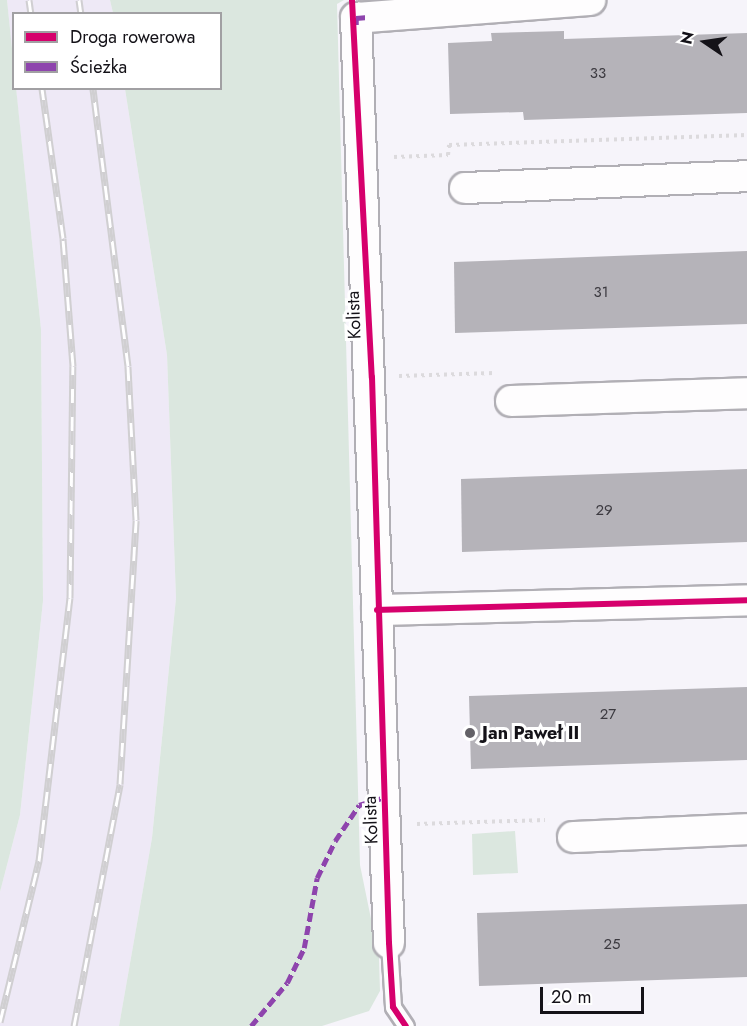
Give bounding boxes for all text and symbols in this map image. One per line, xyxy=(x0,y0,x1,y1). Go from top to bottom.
legend xyxy=(12,12,222,90)
north arrow xyxy=(675,12,735,72)
text: Droga rowerowa xyxy=(70,24,195,50)
text: N xyxy=(674,29,700,47)
text: Ścieżka xyxy=(70,54,127,80)
house number: 33 xyxy=(590,65,606,83)
house number: 31 xyxy=(594,284,608,302)
street label: Kolista xyxy=(342,290,366,340)
house number: 29 xyxy=(595,502,613,520)
house number: 27 xyxy=(600,706,616,724)
place label: Jan Paweł II xyxy=(482,722,579,744)
marker: Jan Paweł II xyxy=(463,726,477,740)
street label: Kolista xyxy=(359,795,383,845)
house number: 25 xyxy=(604,936,620,954)
scale bar xyxy=(543,975,646,1013)
text: 20 m xyxy=(551,984,591,1010)

